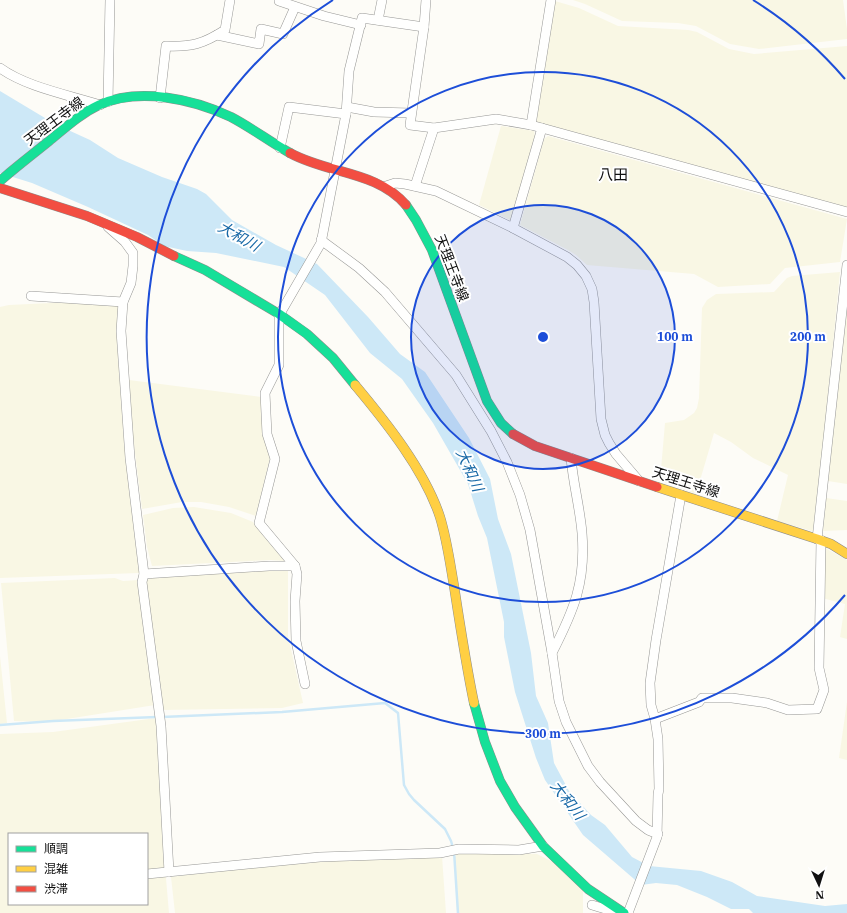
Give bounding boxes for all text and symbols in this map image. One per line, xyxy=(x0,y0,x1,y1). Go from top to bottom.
street label: 天理王寺線 xyxy=(21,93,87,149)
district label: 八田 xyxy=(598,165,628,184)
water label: 大和川 xyxy=(215,217,265,256)
street label: 天理王寺線 xyxy=(431,232,473,304)
text: 100 m xyxy=(657,329,693,344)
text: 200 m xyxy=(790,329,826,344)
centre of rings xyxy=(536,330,550,344)
water label: 大和川 xyxy=(452,446,489,496)
street label: 天理王寺線 xyxy=(650,463,722,501)
text: 300 m xyxy=(525,726,561,741)
water label: 大和川 xyxy=(547,776,591,825)
legend xyxy=(8,833,148,905)
text: 順調 xyxy=(44,841,68,856)
text: 混雑 xyxy=(44,861,68,876)
north arrow xyxy=(799,865,839,905)
text: 渋滞 xyxy=(44,881,68,896)
text: N xyxy=(815,888,825,902)

